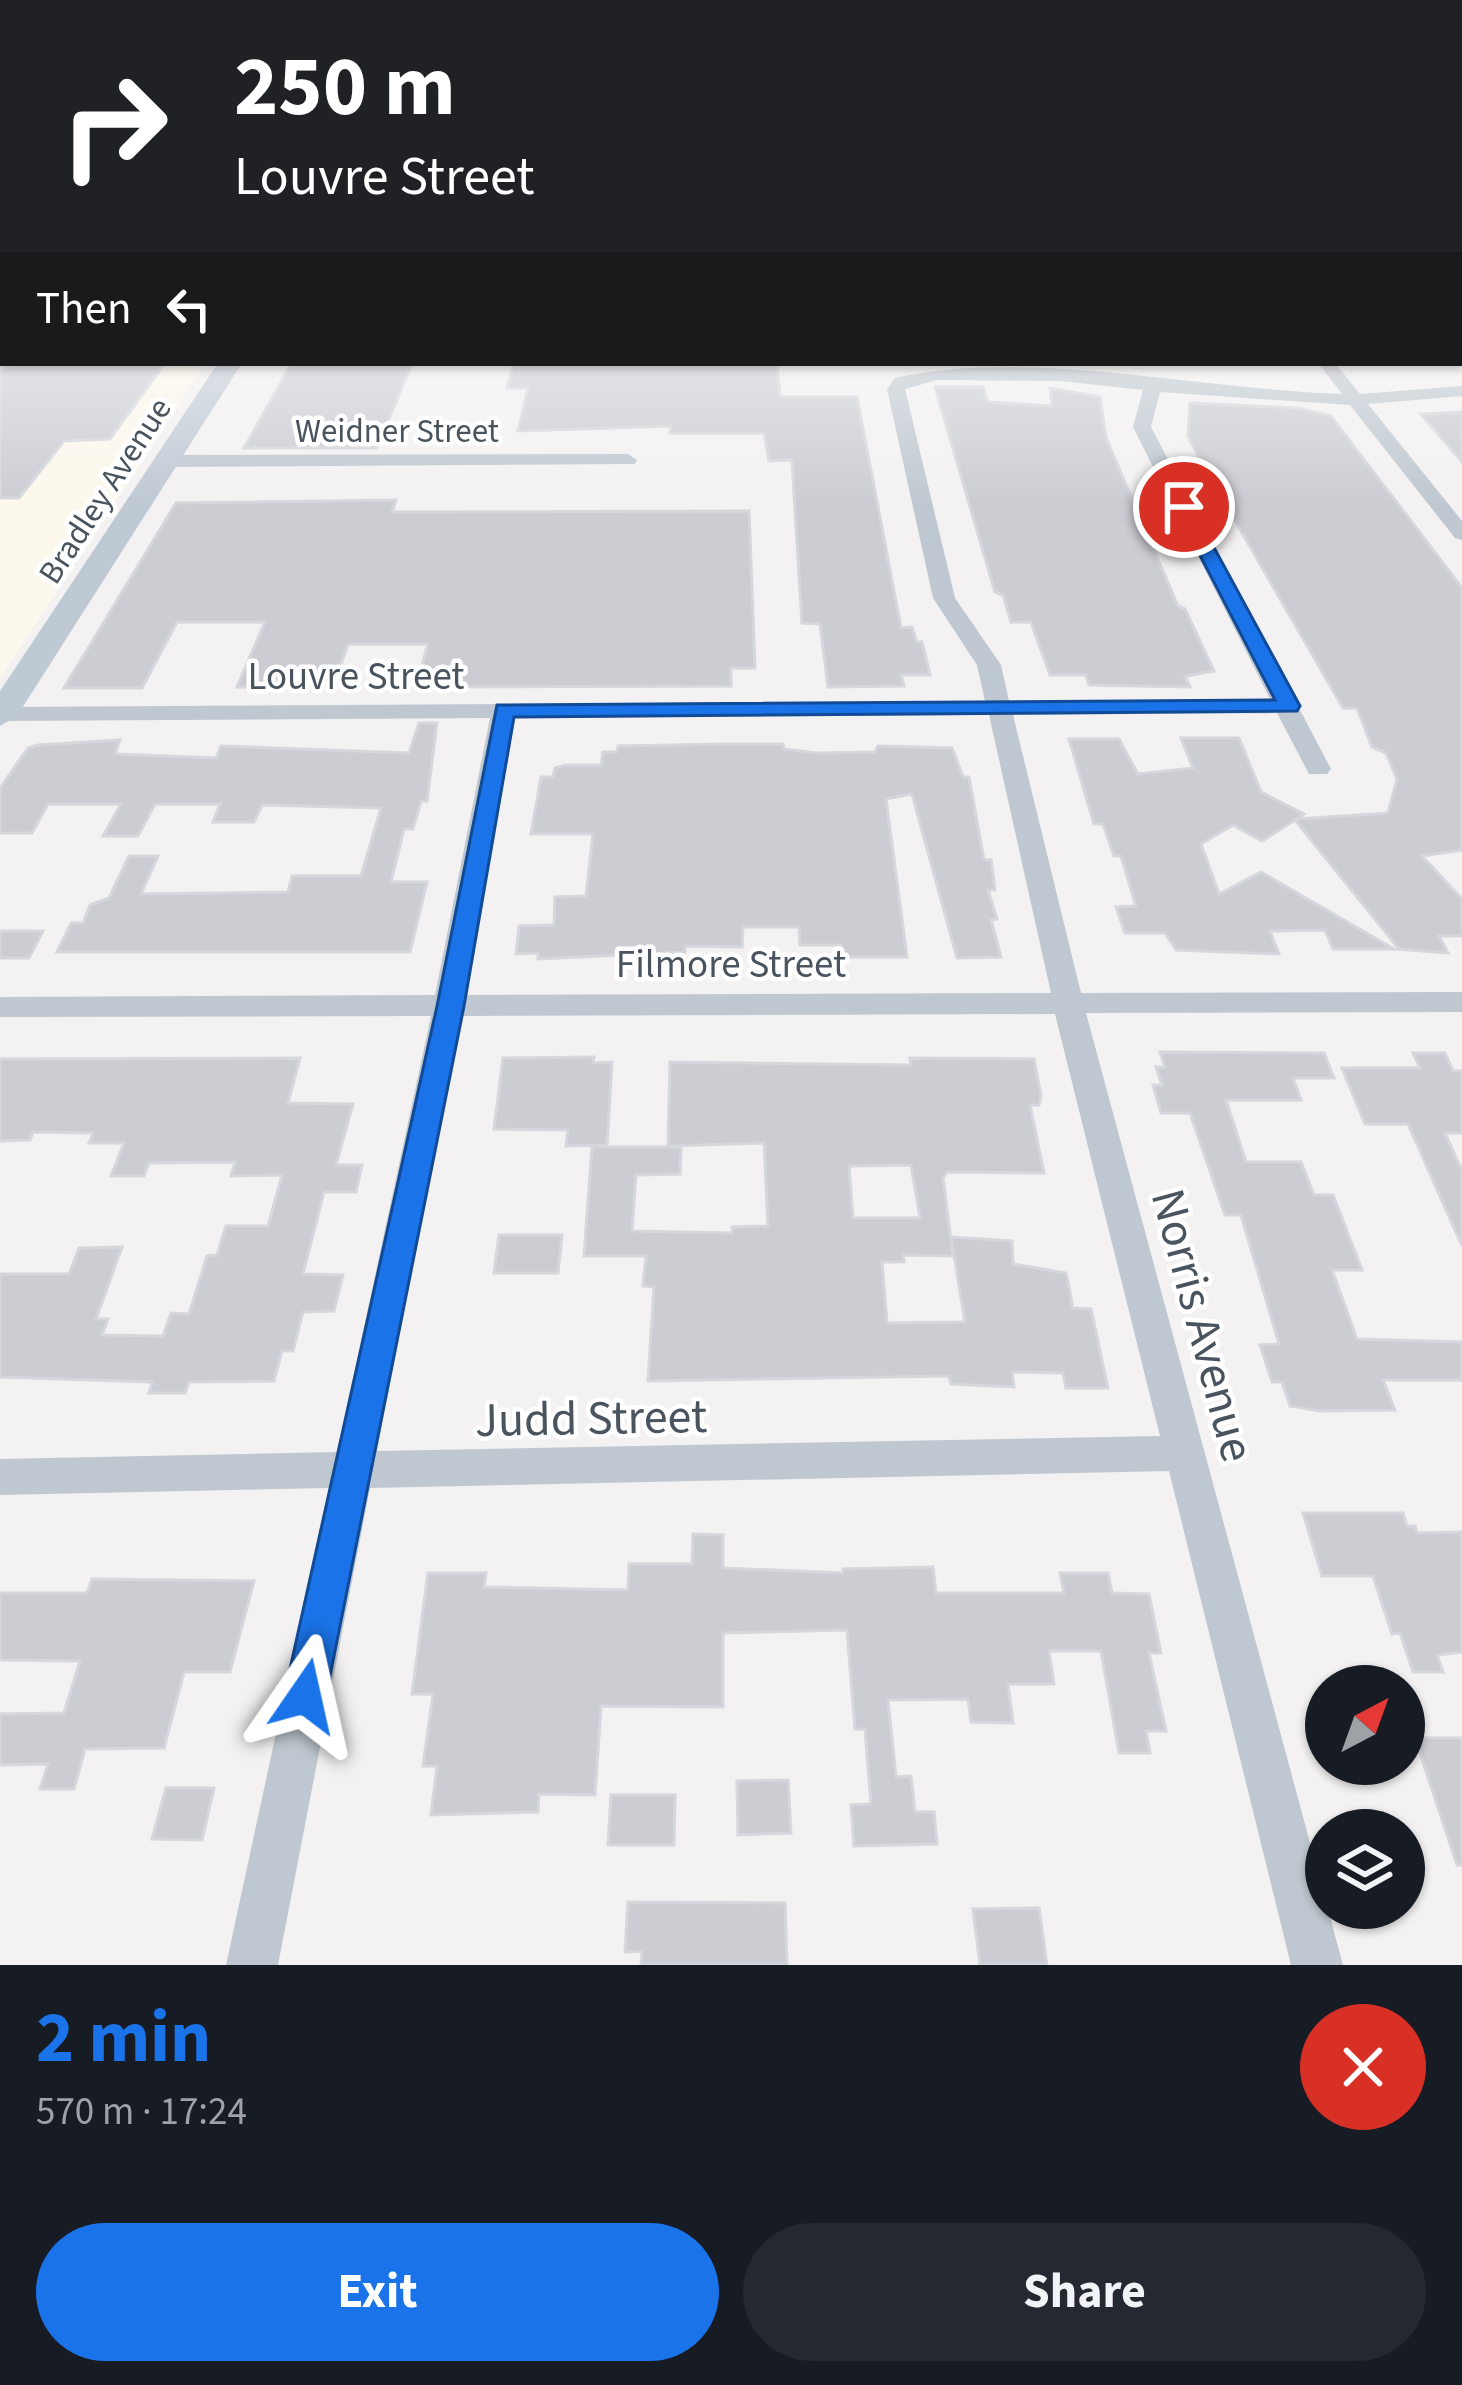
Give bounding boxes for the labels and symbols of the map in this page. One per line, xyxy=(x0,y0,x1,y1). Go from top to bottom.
street label: Bradley Avenue xyxy=(27,388,183,593)
street label: Weidner Street xyxy=(295,408,499,455)
pin xyxy=(1133,456,1235,558)
street label: Louvre Street xyxy=(247,649,465,705)
street label: Filmore Street xyxy=(616,937,846,993)
street label: Norris Avenue xyxy=(1133,1182,1271,1469)
street label: Judd Street xyxy=(474,1383,708,1455)
position arrow xyxy=(242,1633,368,1759)
north arrow xyxy=(1305,1665,1425,1785)

